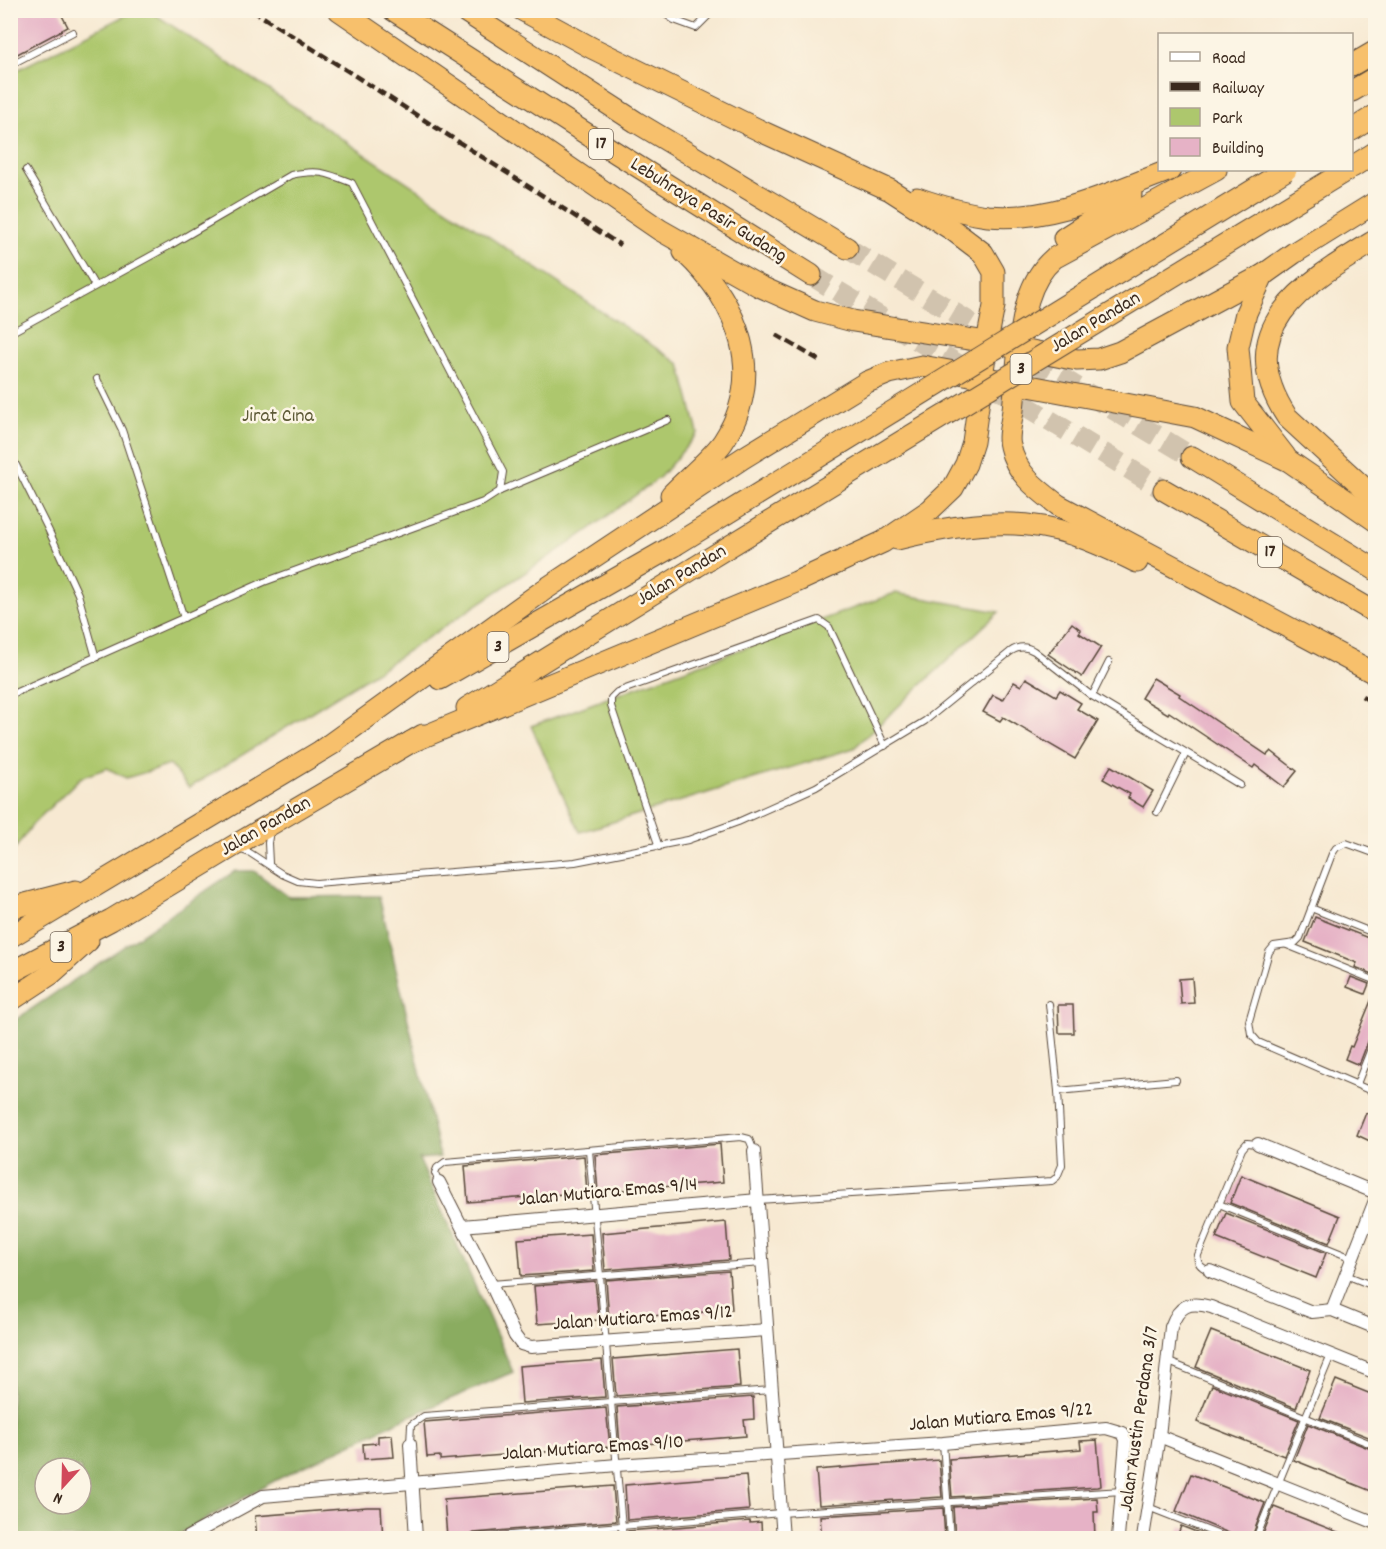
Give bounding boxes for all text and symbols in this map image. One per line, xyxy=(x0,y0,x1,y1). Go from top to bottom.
legend xyxy=(1158,33,1353,171)
text: Road xyxy=(1212,47,1246,72)
text: Railway xyxy=(1212,77,1265,102)
text: Park xyxy=(1212,107,1243,132)
road number: 17 xyxy=(589,129,613,159)
text: Building xyxy=(1212,137,1264,162)
street label: Lebuhraya Pasir Gudang xyxy=(624,151,792,271)
street label: Jalan Pandan xyxy=(1046,285,1146,361)
road number: 3 xyxy=(1010,354,1032,384)
park label: Jirat Cina xyxy=(242,403,315,431)
road number: 17 xyxy=(1258,537,1282,567)
street label: Jalan Pandan xyxy=(632,538,732,614)
road number: 3 xyxy=(488,632,508,662)
street label: Jalan Pandan xyxy=(216,790,316,864)
road number: 3 xyxy=(50,932,72,962)
street label: Jalan Mutiara Emas 9/14 xyxy=(517,1171,699,1215)
street label: Jalan Mutiara Emas 9/12 xyxy=(552,1299,734,1339)
street label: Jalan Austin Perdana 3/7 xyxy=(1113,1324,1167,1514)
street label: Jalan Mutiara Emas 9/22 xyxy=(908,1396,1094,1440)
street label: Jalan Mutiara Emas 9/10 xyxy=(501,1429,685,1469)
north arrow xyxy=(33,1456,93,1516)
text: N xyxy=(50,1485,66,1510)

